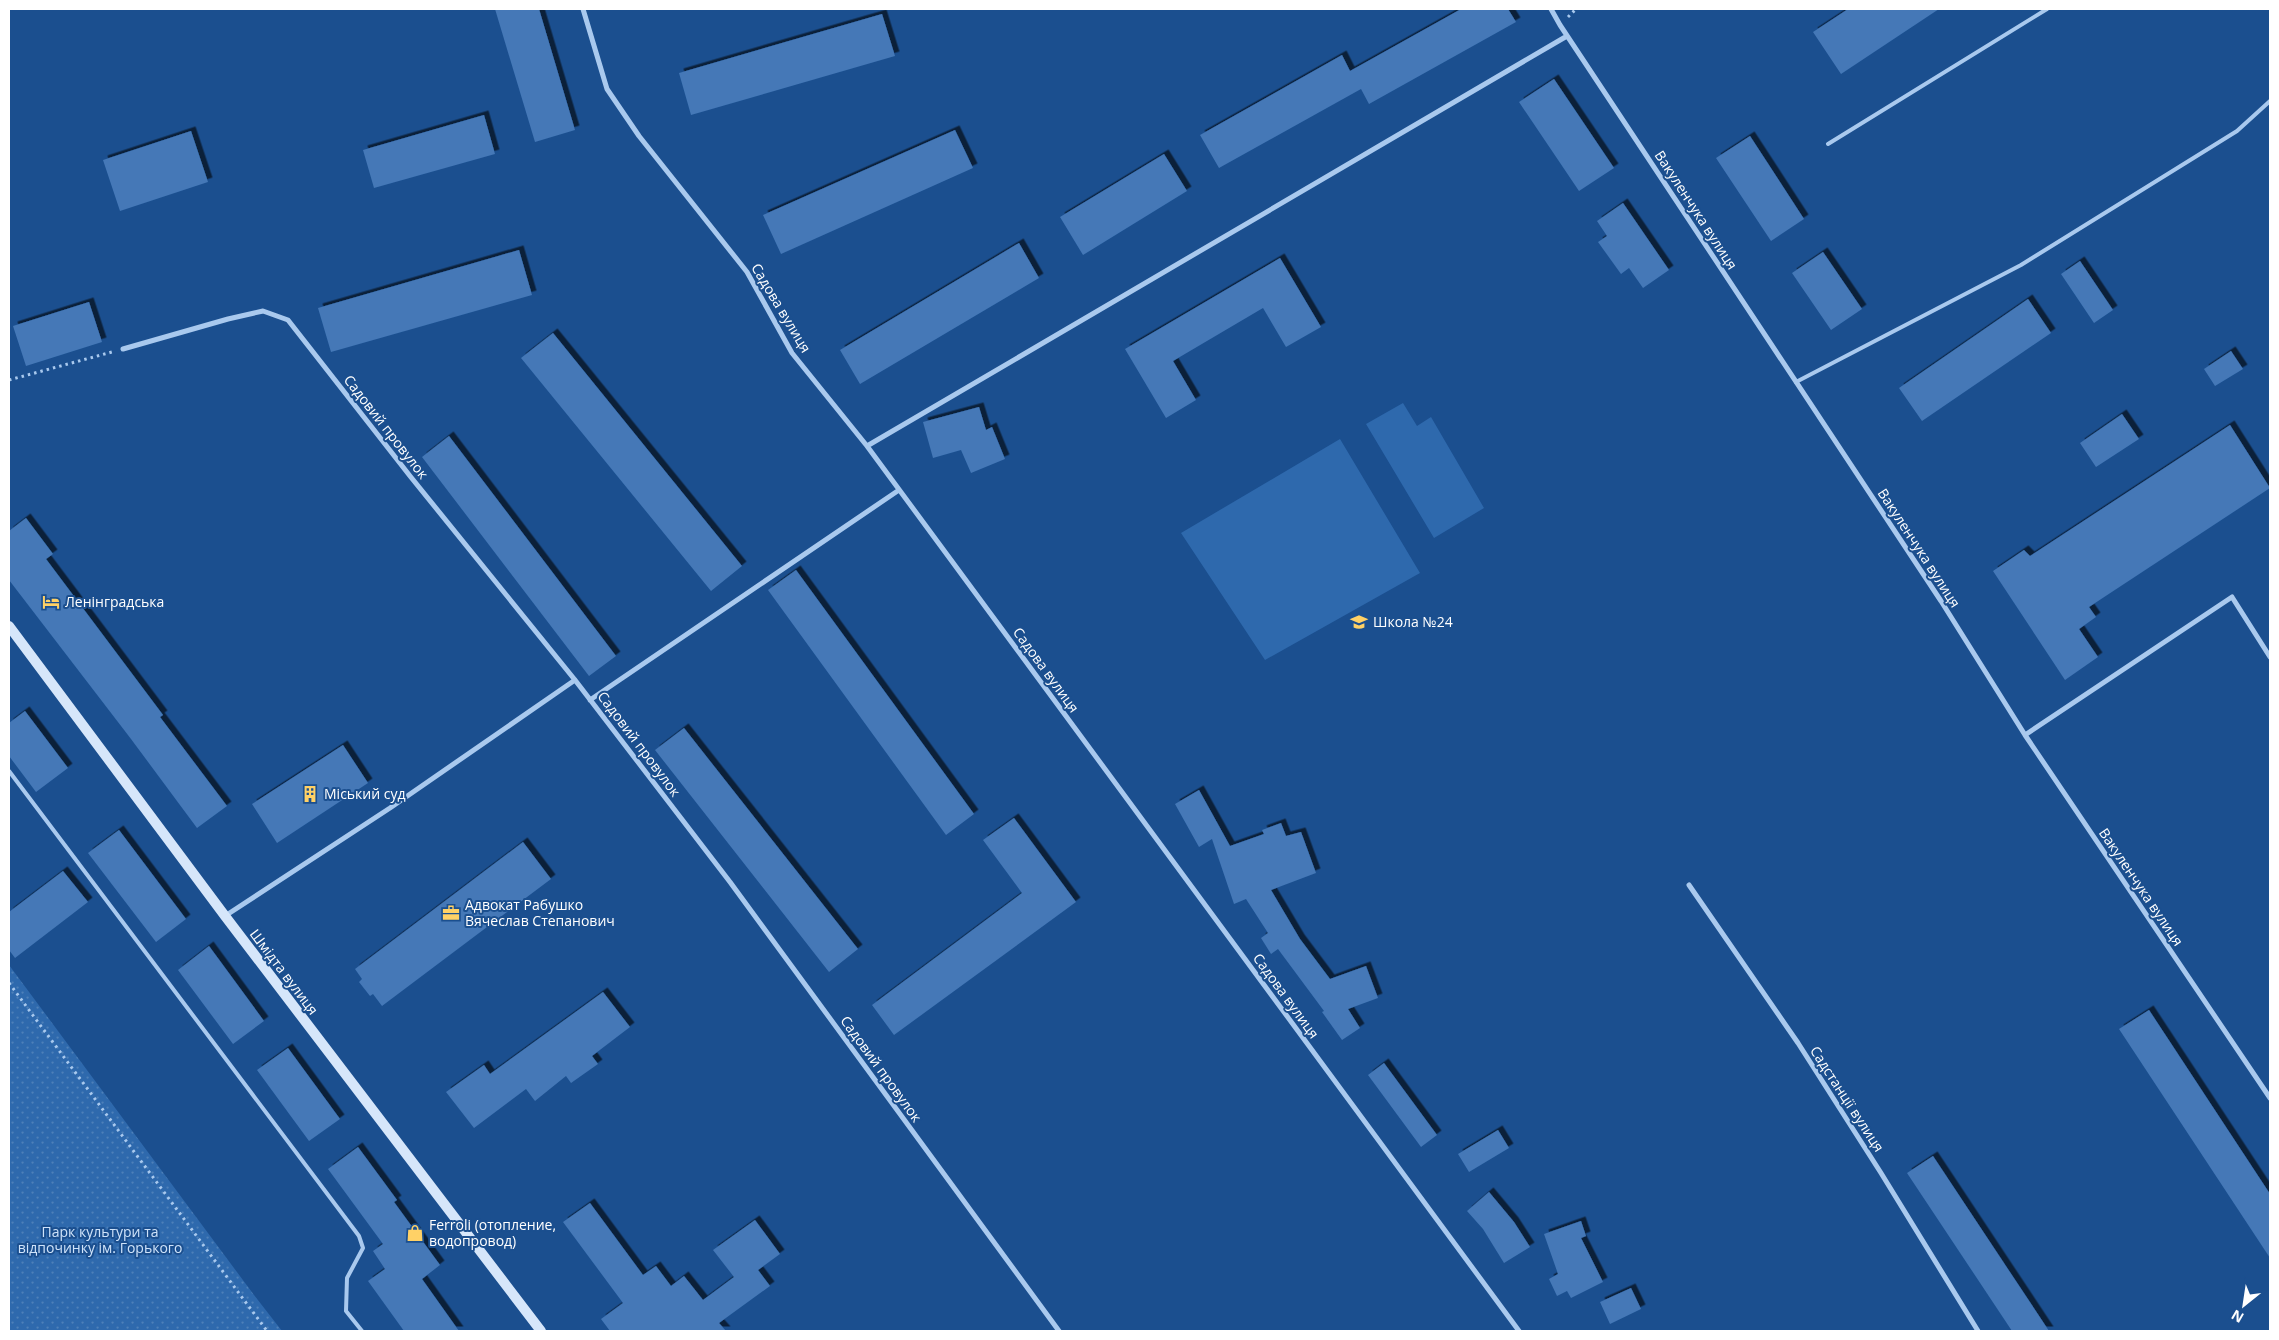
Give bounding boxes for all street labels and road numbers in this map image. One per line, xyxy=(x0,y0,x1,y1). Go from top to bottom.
street label: Вакуленчука вулиця xyxy=(1651,146,1742,273)
street label: Садова вулиця xyxy=(747,260,816,356)
street label: Садовий провулок xyxy=(340,371,433,483)
street label: Вакуленчука вулиця xyxy=(1874,484,1965,611)
street label: Садова вулиця xyxy=(1009,623,1084,716)
street label: Садовий провулок xyxy=(594,687,686,801)
street label: Вакуленчука вулиця xyxy=(2095,824,2188,949)
street label: Шмідта вулиця xyxy=(246,925,323,1018)
street label: Садова вулиця xyxy=(1249,949,1324,1042)
street label: Садовий провулок xyxy=(836,1012,927,1126)
street label: Садстанції вулиця xyxy=(1806,1042,1889,1155)

